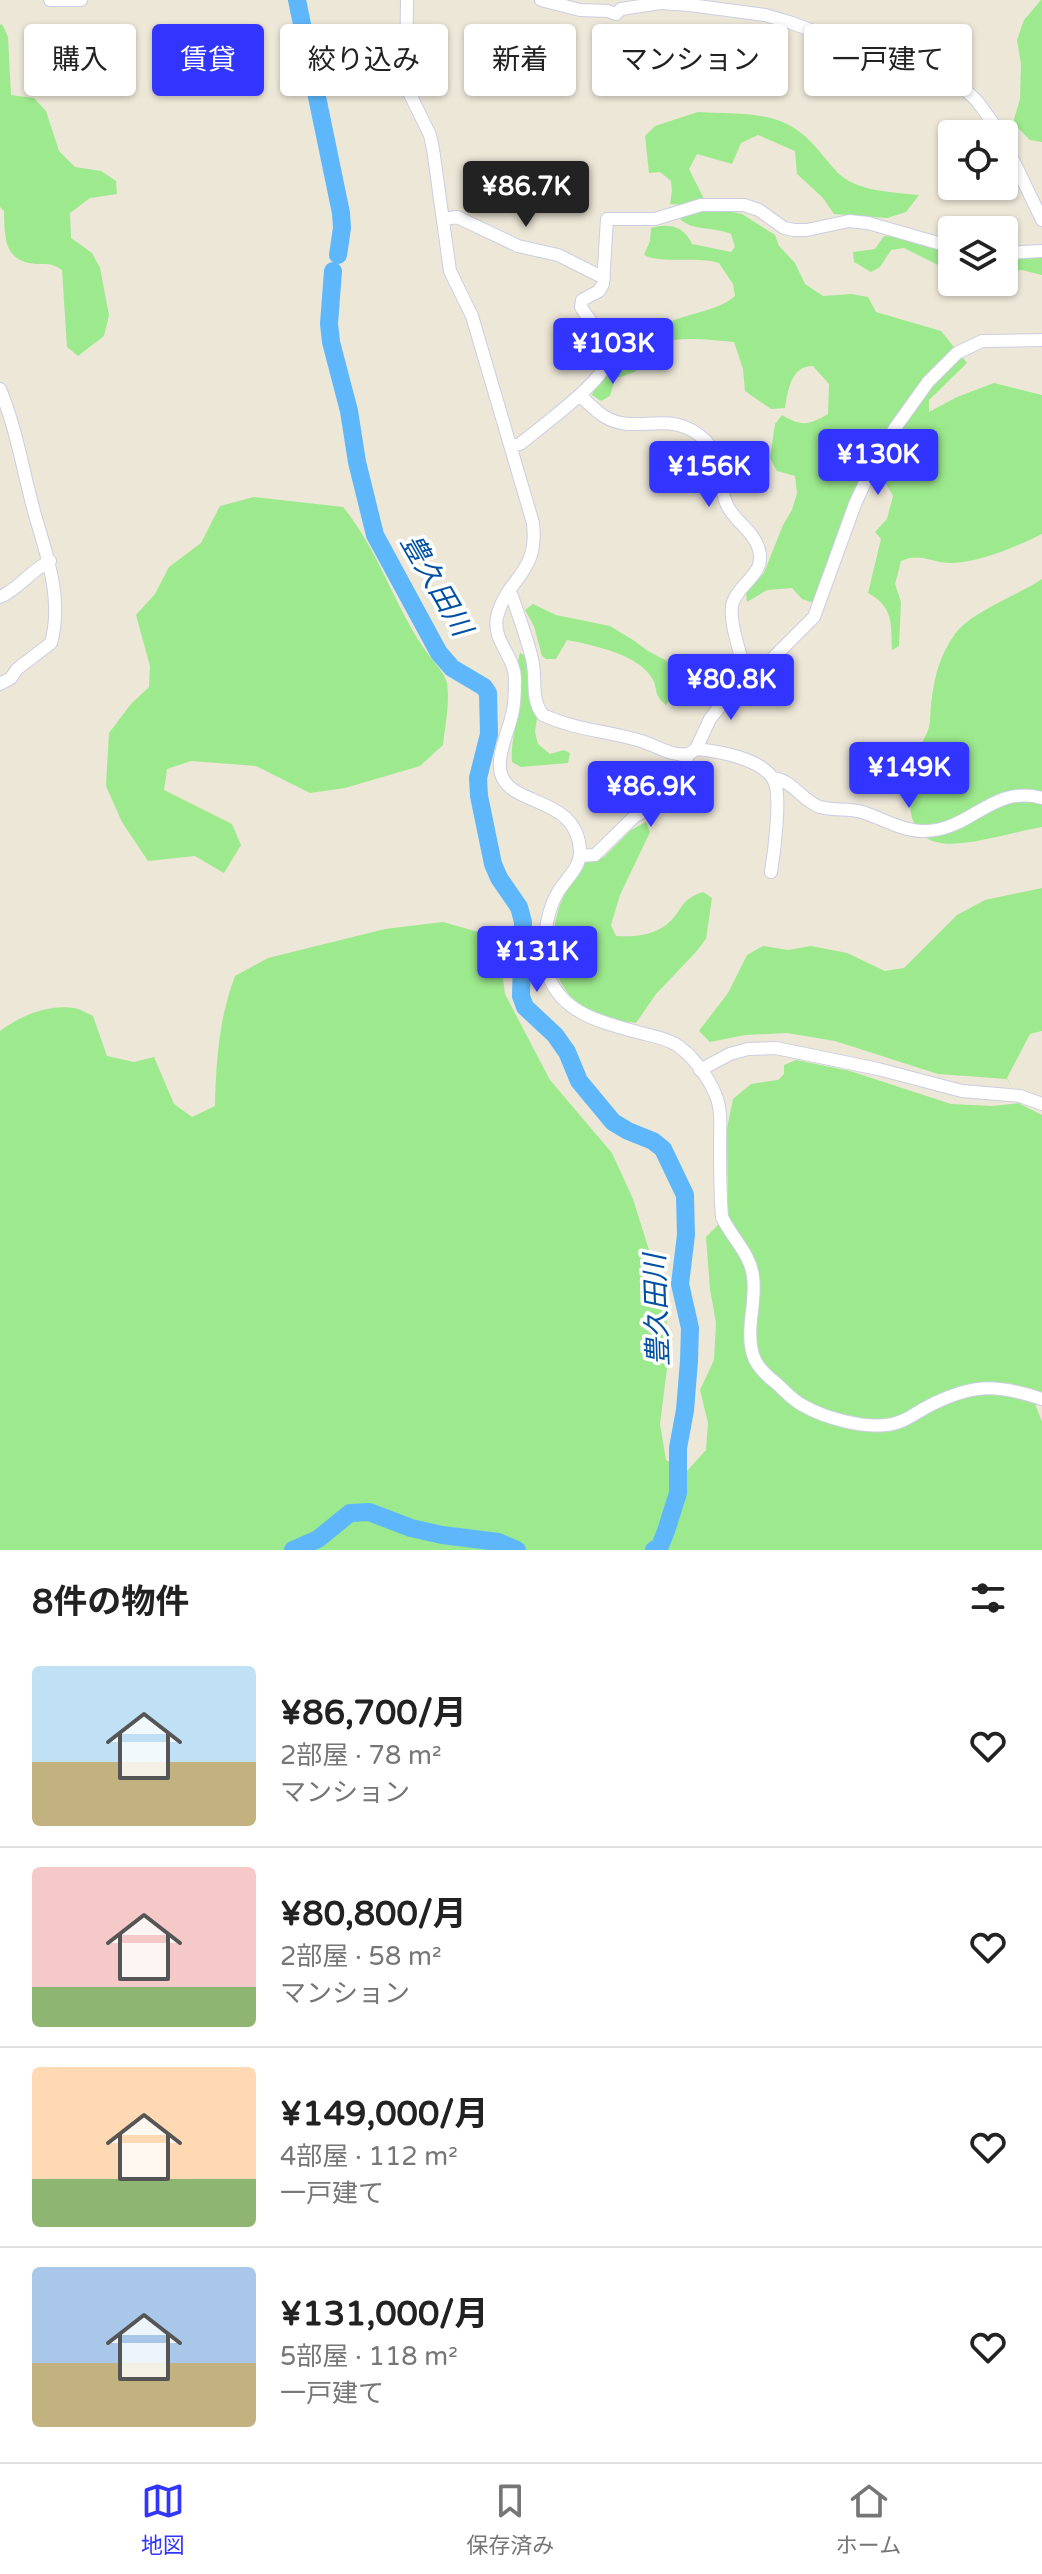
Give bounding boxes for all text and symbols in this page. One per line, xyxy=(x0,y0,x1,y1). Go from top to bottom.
chip: 購入 xyxy=(24,24,136,96)
chip: 賃貸 xyxy=(152,24,264,96)
chip: 絞り込み xyxy=(280,24,448,96)
chip: 新着 xyxy=(464,24,576,96)
chip: マンション xyxy=(592,24,788,96)
chip: 一戸建て xyxy=(804,24,972,96)
map controls xyxy=(938,120,1018,296)
button: locate xyxy=(938,120,1018,200)
pin: ¥86.7K xyxy=(461,161,591,229)
text: ¥86.7K xyxy=(481,171,571,202)
button: layers xyxy=(938,216,1018,296)
pin: ¥103K xyxy=(557,318,669,386)
text: ¥103K xyxy=(571,328,655,359)
pin: ¥130K xyxy=(822,429,934,497)
text: ¥130K xyxy=(836,439,920,470)
pin: ¥156K xyxy=(653,441,765,509)
text: ¥156K xyxy=(667,451,751,482)
water label: 豊久田川 xyxy=(393,528,480,645)
pin: ¥80.8K xyxy=(666,654,796,722)
text: ¥80.8K xyxy=(686,664,776,695)
pin: ¥149K xyxy=(853,742,965,810)
text: ¥149K xyxy=(867,752,951,783)
pin: ¥86.9K xyxy=(586,761,716,829)
text: ¥86.9K xyxy=(606,771,696,802)
pin: ¥131K xyxy=(481,926,593,994)
text: ¥131K xyxy=(495,936,579,967)
water label: 豊久田川 xyxy=(638,1250,676,1367)
icon: filters xyxy=(966,1576,1010,1620)
text: 8件の物件 xyxy=(32,1582,189,1623)
text: ¥86,700/月 xyxy=(280,1693,467,1734)
icon: home xyxy=(96,1698,192,1794)
icon: heart xyxy=(966,1724,1010,1768)
text: 2部屋 · 78 m² xyxy=(280,1740,442,1771)
text: マンション xyxy=(280,1777,410,1808)
text: ¥80,800/月 xyxy=(280,1894,467,1935)
icon: home xyxy=(96,1899,192,1995)
icon: heart xyxy=(966,1925,1010,1969)
text: 2部屋 · 58 m² xyxy=(280,1941,442,1972)
text: マンション xyxy=(280,1978,410,2009)
text: ¥149,000/月 xyxy=(280,2094,488,2135)
icon: home xyxy=(96,2099,192,2195)
icon: heart xyxy=(966,2125,1010,2169)
text: 4部屋 · 112 m² xyxy=(280,2141,458,2172)
text: 一戸建て xyxy=(280,2178,384,2209)
text: ¥131,000/月 xyxy=(280,2294,488,2335)
icon: home xyxy=(96,2299,192,2395)
icon: heart xyxy=(966,2325,1010,2369)
text: 5部屋 · 118 m² xyxy=(280,2341,458,2372)
text: 一戸建て xyxy=(280,2378,384,2409)
tab: 地図 xyxy=(141,2479,185,2559)
tab: 保存済み xyxy=(466,2479,554,2559)
tab: ホーム xyxy=(836,2479,901,2559)

